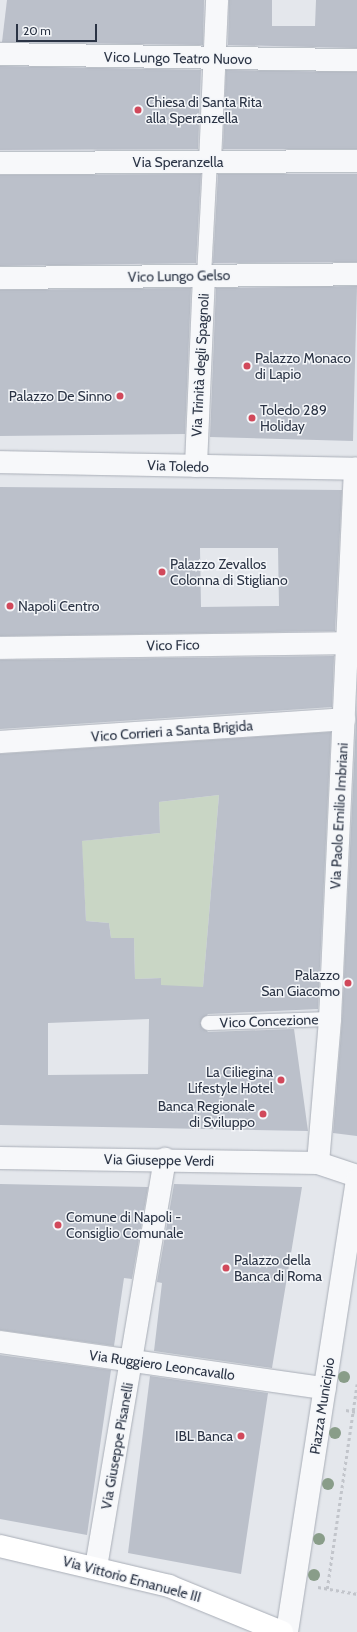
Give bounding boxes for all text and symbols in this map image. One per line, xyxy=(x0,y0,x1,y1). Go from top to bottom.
scale bar xyxy=(18,16,99,42)
text: 20 m xyxy=(23,23,51,38)
street label: Vico Lungo Teatro Nuovo xyxy=(104,48,252,68)
place label: Chiesa di Santa Rita alla Speranzella xyxy=(146,94,262,126)
marker: Chiesa di Santa Rita alla Speranzella xyxy=(133,105,143,115)
street label: Via Speranzella xyxy=(133,154,223,170)
street label: Vico Lungo Gelso xyxy=(128,267,230,285)
street label: Via Trinità degli Spagnoli xyxy=(188,293,212,437)
place label: Palazzo Monaco di Lapio xyxy=(255,350,351,382)
marker: Palazzo Monaco di Lapio xyxy=(242,361,252,371)
place label: Palazzo De Sinno xyxy=(9,388,112,404)
marker: Palazzo De Sinno xyxy=(115,391,125,401)
place label: Toledo 289 Holiday xyxy=(260,402,327,434)
marker: Toledo 289 Holiday xyxy=(247,413,257,423)
street label: Via Toledo xyxy=(147,457,209,475)
place label: Palazzo Zevallos Colonna di Stigliano xyxy=(170,556,288,588)
marker: Palazzo Zevallos Colonna di Stigliano xyxy=(157,567,167,577)
place label: Napoli Centro xyxy=(18,598,99,614)
marker: Napoli Centro xyxy=(5,601,15,611)
street label: Vico Fico xyxy=(146,636,200,654)
street label: Vico Corrieri a Santa Brigida xyxy=(90,717,254,745)
street label: Via Paolo Emilio Imbriani xyxy=(327,742,351,890)
place label: Palazzo San Giacomo xyxy=(261,967,340,1000)
marker: Palazzo San Giacomo xyxy=(343,978,353,988)
street label: Vico Concezione xyxy=(219,1011,319,1031)
place label: La Ciliegina Lifestyle Hotel xyxy=(188,1064,273,1096)
marker: La Ciliegina Lifestyle Hotel xyxy=(276,1075,286,1085)
place label: Banca Regionale di Sviluppo xyxy=(158,1098,255,1130)
marker: Banca Regionale di Sviluppo xyxy=(258,1109,268,1119)
street label: Via Giuseppe Verdi xyxy=(104,1151,214,1169)
place label: Comune di Napoli - Consiglio Comunale xyxy=(66,1209,184,1242)
marker: Comune di Napoli - Consiglio Comunale xyxy=(53,1220,63,1230)
place label: Palazzo della Banca di Roma xyxy=(234,1252,322,1284)
marker: Palazzo della Banca di Roma xyxy=(221,1263,231,1273)
street label: Via Ruggiero Leoncavallo xyxy=(88,1346,236,1384)
street label: Piazza Municipio xyxy=(306,1356,338,1456)
street label: Via Giuseppe Pisanelli xyxy=(98,1381,136,1511)
place label: IBL Banca xyxy=(175,1428,233,1444)
marker: IBL Banca xyxy=(236,1431,246,1441)
street label: Via Vittorio Emanuele III xyxy=(61,1552,203,1606)

